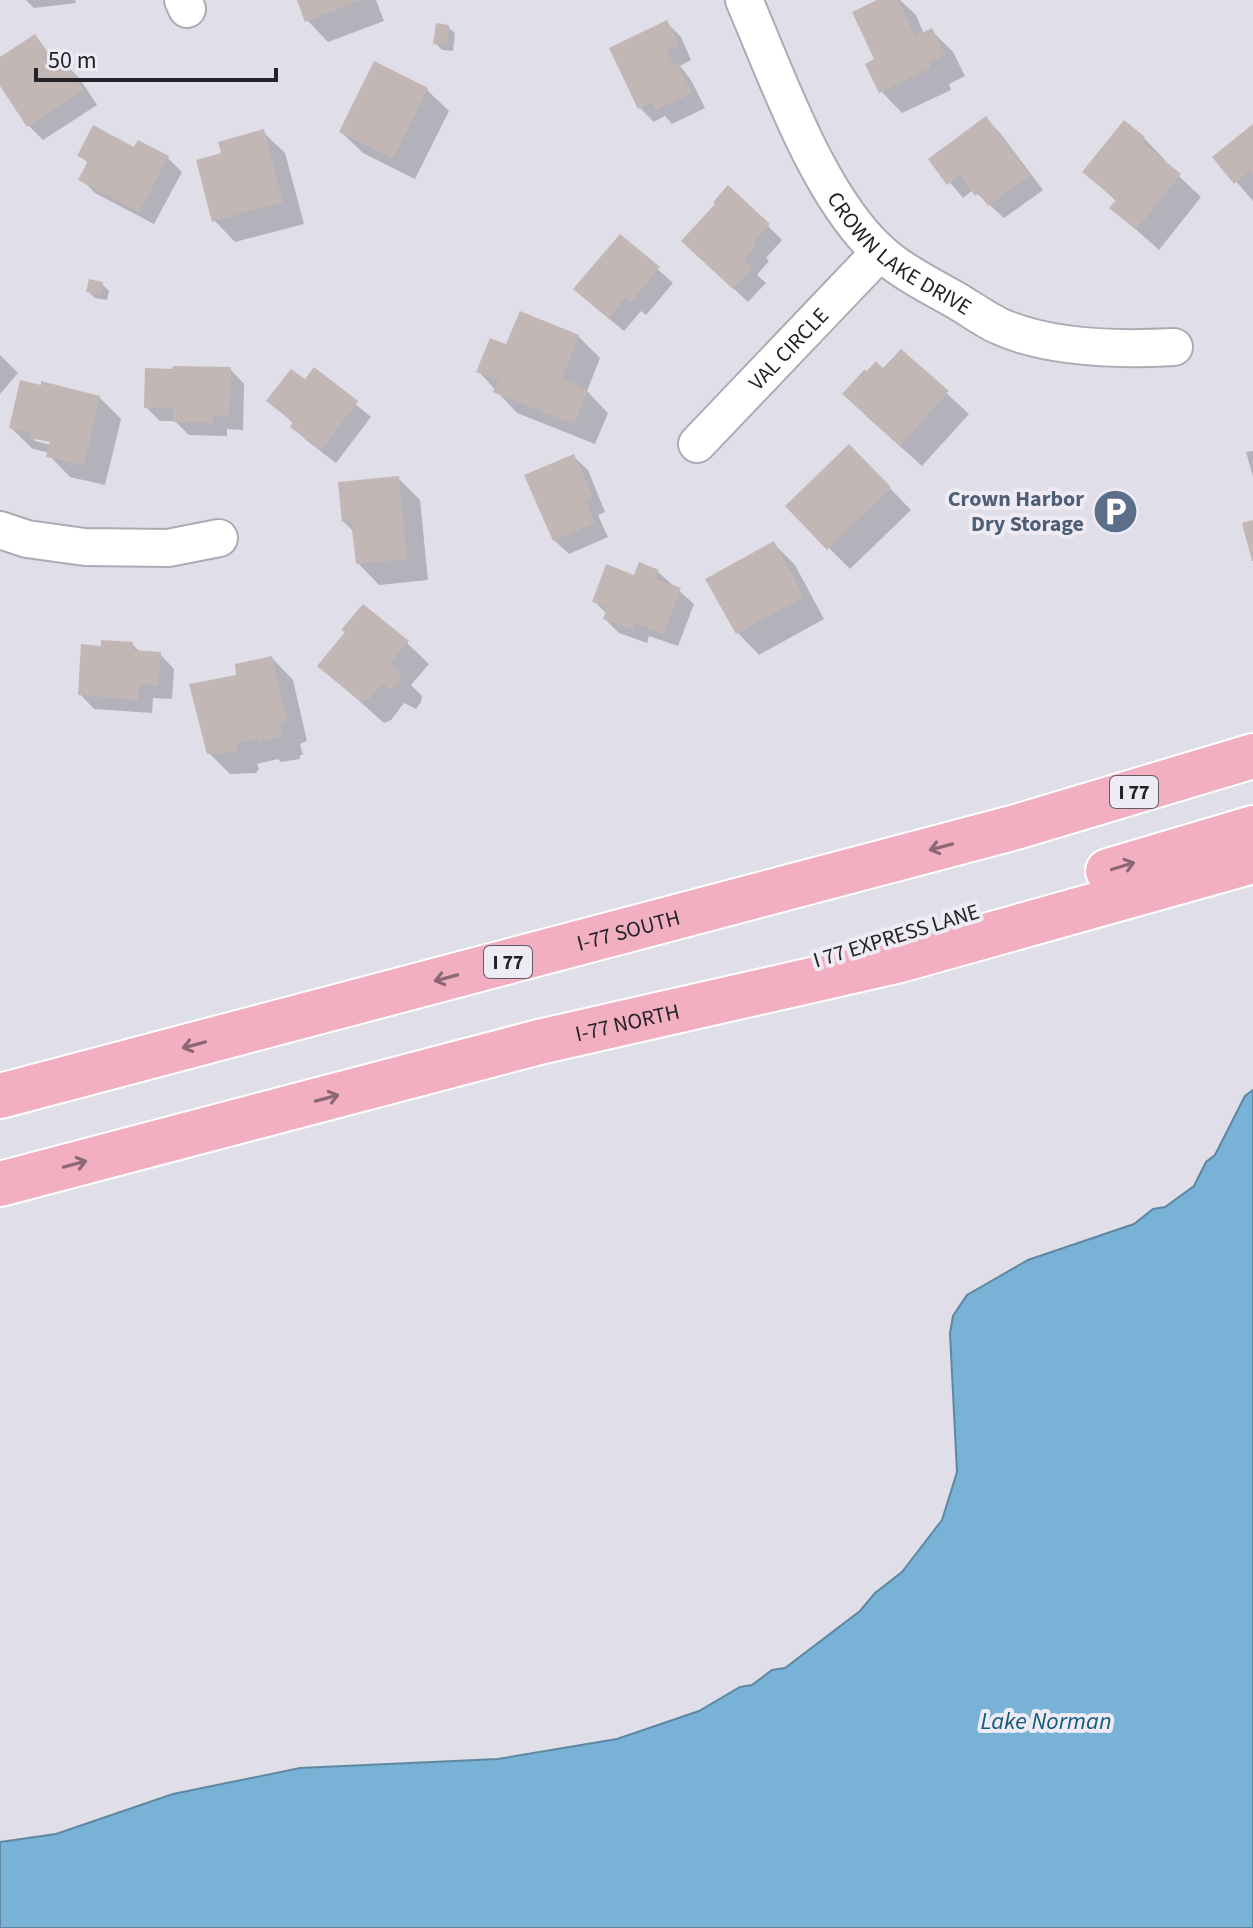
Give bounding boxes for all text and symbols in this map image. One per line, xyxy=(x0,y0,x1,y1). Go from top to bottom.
scale bar xyxy=(36,32,276,82)
text: 50 m xyxy=(48,43,97,78)
street label: CROWN LAKE DRIVE xyxy=(819,185,978,323)
street label: VAL CIRCLE xyxy=(741,301,836,398)
place label: Crown Harbor Dry Storage xyxy=(948,483,1084,540)
parking icon: Crown Harbor Dry Storage xyxy=(1091,487,1139,535)
road number: I 77 xyxy=(1110,776,1158,808)
one-way arrow xyxy=(928,840,954,855)
one-way arrow xyxy=(1110,858,1136,873)
street label: I 77 EXPRESS LANE xyxy=(809,896,983,976)
street label: I-77 SOUTH xyxy=(573,902,684,960)
road number: I 77 xyxy=(484,946,532,978)
one-way arrow xyxy=(433,972,459,987)
street label: I-77 NORTH xyxy=(572,996,683,1050)
one-way arrow xyxy=(182,1038,208,1053)
one-way arrow xyxy=(313,1089,339,1104)
one-way arrow xyxy=(62,1156,88,1171)
water label: Lake Norman xyxy=(981,1704,1112,1739)

